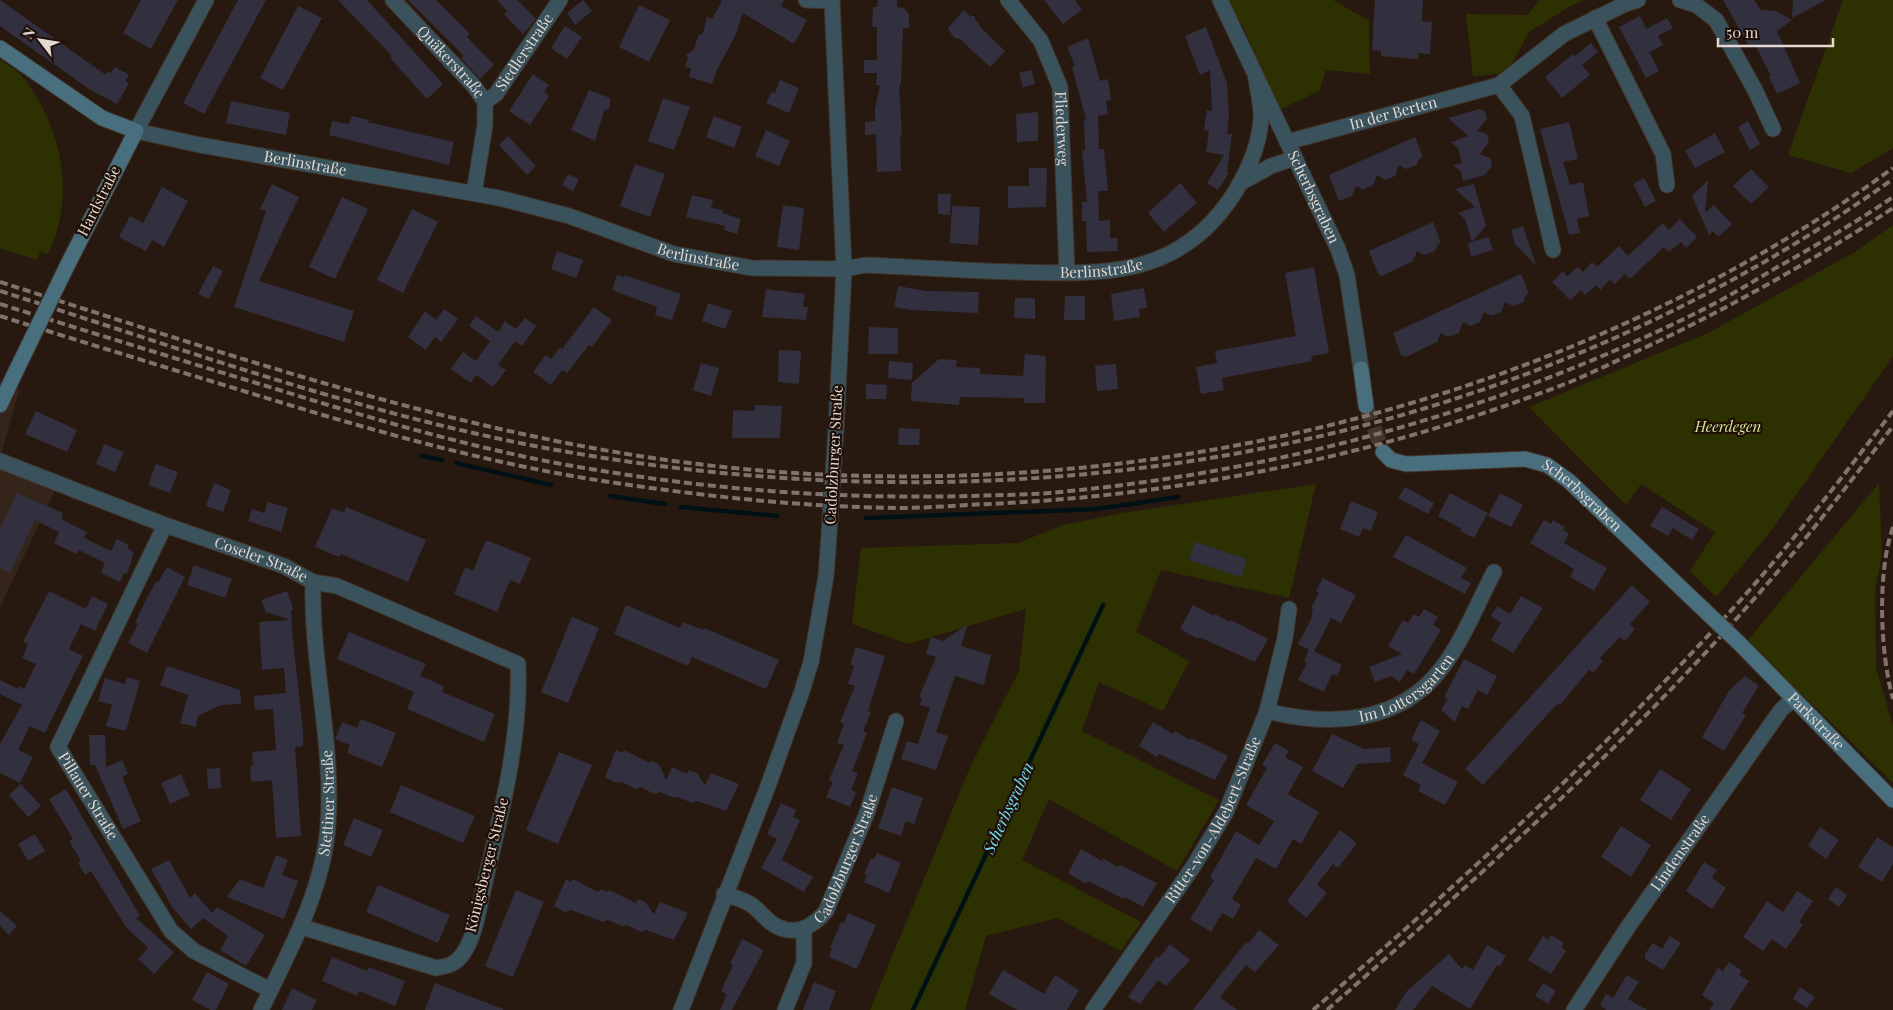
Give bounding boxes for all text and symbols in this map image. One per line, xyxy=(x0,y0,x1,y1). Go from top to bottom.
street label: Siedlerstraße xyxy=(490,9,557,95)
north arrow xyxy=(15,15,65,65)
scale bar xyxy=(1718,15,1833,47)
street label: Quäkerstraße xyxy=(413,21,490,102)
text: 50 m xyxy=(1726,22,1759,42)
text: N xyxy=(18,24,39,42)
street label: Fliederweg xyxy=(1051,91,1074,166)
street label: In der Berten xyxy=(1347,91,1439,134)
street label: Berlinstraße xyxy=(263,146,348,180)
street label: Scherbsgraben xyxy=(1284,147,1345,246)
street label: Hardstraße xyxy=(72,162,124,239)
street label: Berlinstraße xyxy=(655,238,741,275)
street label: Berlinstraße xyxy=(1060,253,1145,282)
street label: Cadolzburger Straße xyxy=(819,385,847,525)
park label: Heerdegen xyxy=(1694,416,1761,436)
street label: Scherbsgraben xyxy=(1538,454,1627,535)
street label: Coseler Straße xyxy=(212,532,312,586)
street label: Im Lottersgarten xyxy=(1357,649,1458,726)
street label: Parkstraße xyxy=(1784,688,1850,754)
street label: Ritter-von-Aldebert-Straße xyxy=(1160,733,1265,906)
street label: Pillauer Straße xyxy=(54,748,124,843)
street label: Stettiner Straße xyxy=(313,749,338,857)
water label: Scherbsgraben xyxy=(977,759,1038,858)
street label: Cadolzburger Straße xyxy=(809,791,881,927)
street label: Königsberger Straße xyxy=(460,795,512,934)
street label: Lindenstraße xyxy=(1645,810,1714,895)

